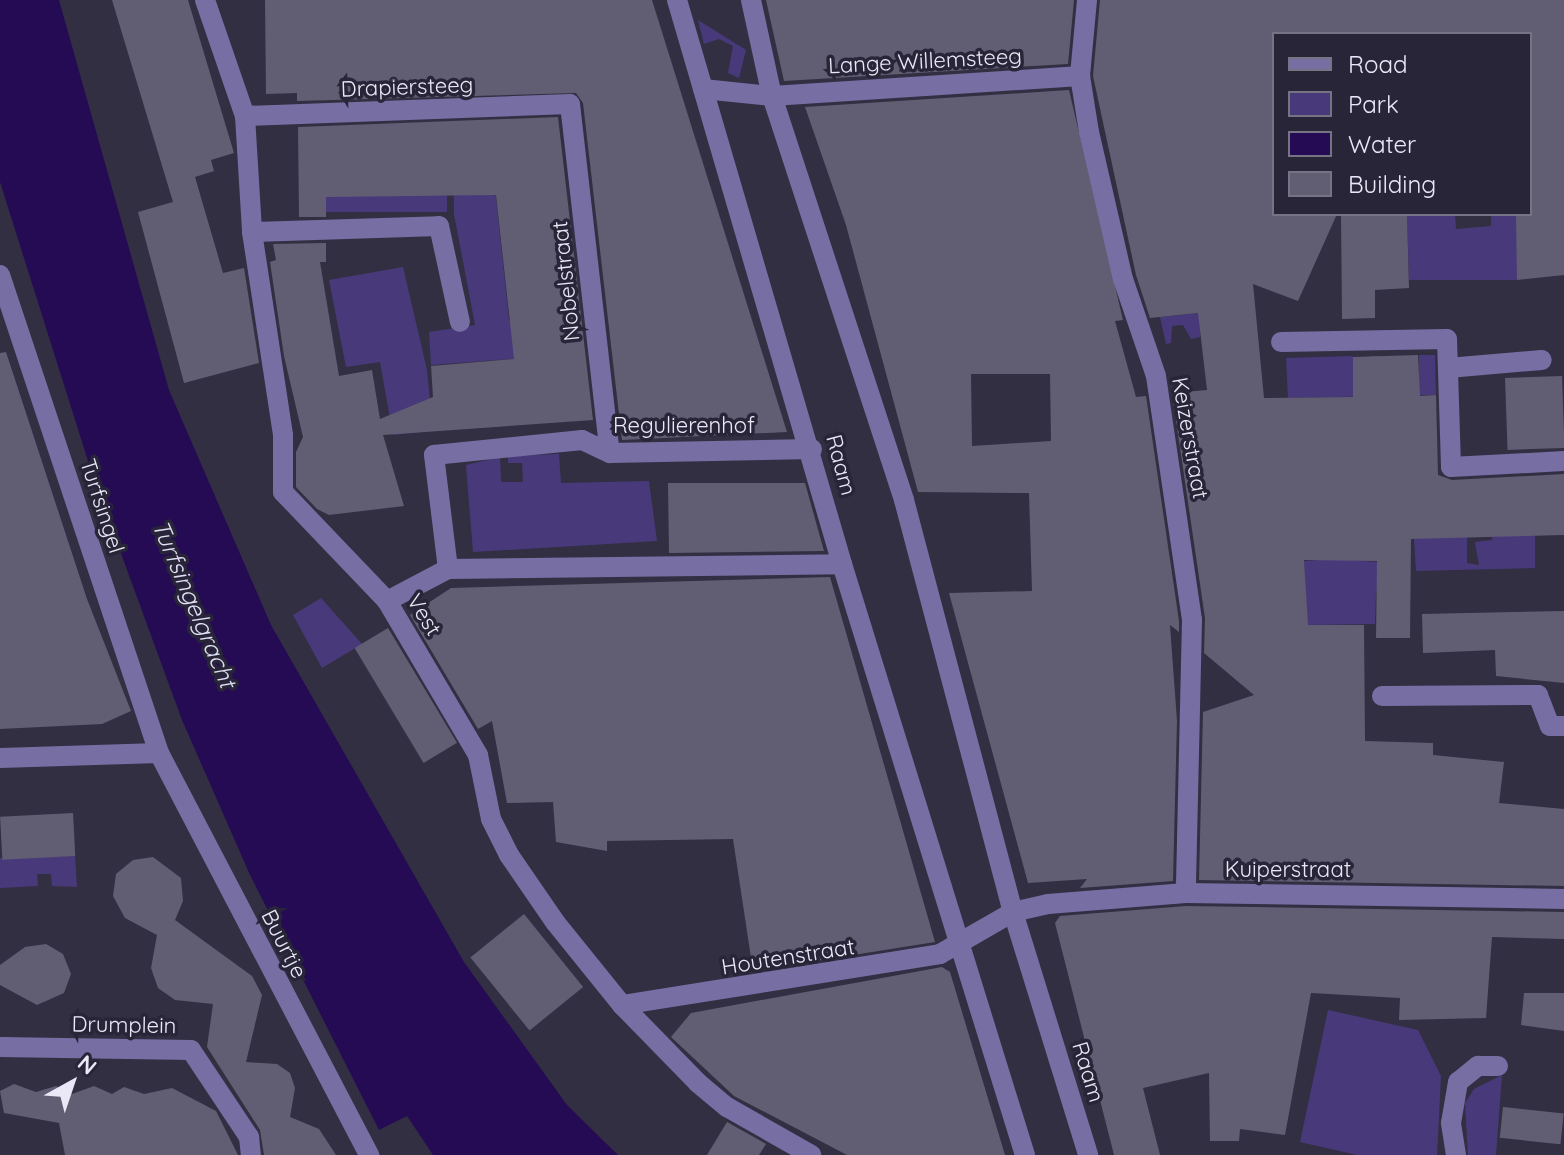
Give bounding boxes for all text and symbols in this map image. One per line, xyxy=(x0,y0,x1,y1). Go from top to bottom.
legend xyxy=(1272,32,1532,216)
street label: Lange Willemsteeg xyxy=(827,43,1023,79)
text: Road xyxy=(1348,49,1408,79)
street label: Drapiersteeg xyxy=(340,71,474,103)
text: Park xyxy=(1348,89,1399,119)
text: Water xyxy=(1348,129,1416,159)
text: Building xyxy=(1348,169,1436,199)
street label: Nobelstraat xyxy=(547,220,585,342)
street label: Keizerstraat xyxy=(1166,375,1214,501)
street label: Regulierenhof xyxy=(613,413,755,439)
street label: Raam xyxy=(820,432,862,498)
street label: Turfsingel xyxy=(74,455,130,557)
water label: Turfsingelgracht xyxy=(146,516,242,692)
street label: Vest xyxy=(401,589,447,641)
street label: Kuiperstraat xyxy=(1225,857,1351,883)
street label: Buurtje xyxy=(256,905,312,983)
street label: Houtenstraat xyxy=(720,933,856,981)
street label: Drumplein xyxy=(71,1011,177,1039)
street label: Raam xyxy=(1066,1039,1110,1105)
north arrow xyxy=(32,1043,112,1123)
text: N xyxy=(72,1049,103,1081)

